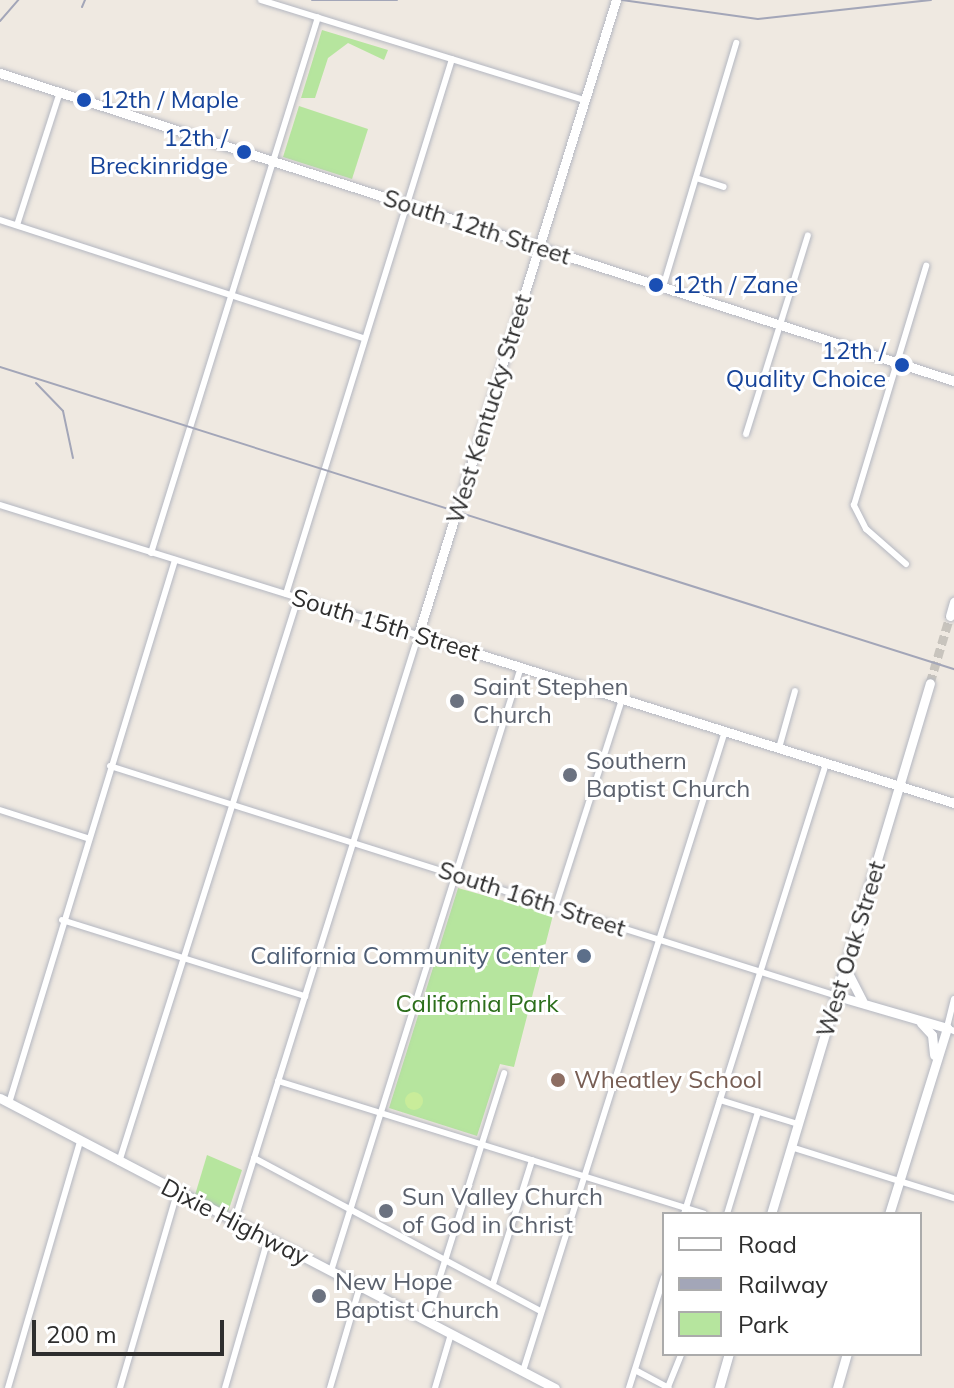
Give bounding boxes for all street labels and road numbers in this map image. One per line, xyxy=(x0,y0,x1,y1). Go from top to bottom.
street label: South 12th Street xyxy=(380,183,574,271)
street label: West Kentucky Street xyxy=(440,291,538,527)
street label: South 15th Street xyxy=(288,583,484,667)
street label: South 16th Street xyxy=(435,855,629,943)
street label: West Oak Street xyxy=(811,857,891,1041)
street label: Dixie Highway xyxy=(156,1172,314,1272)

